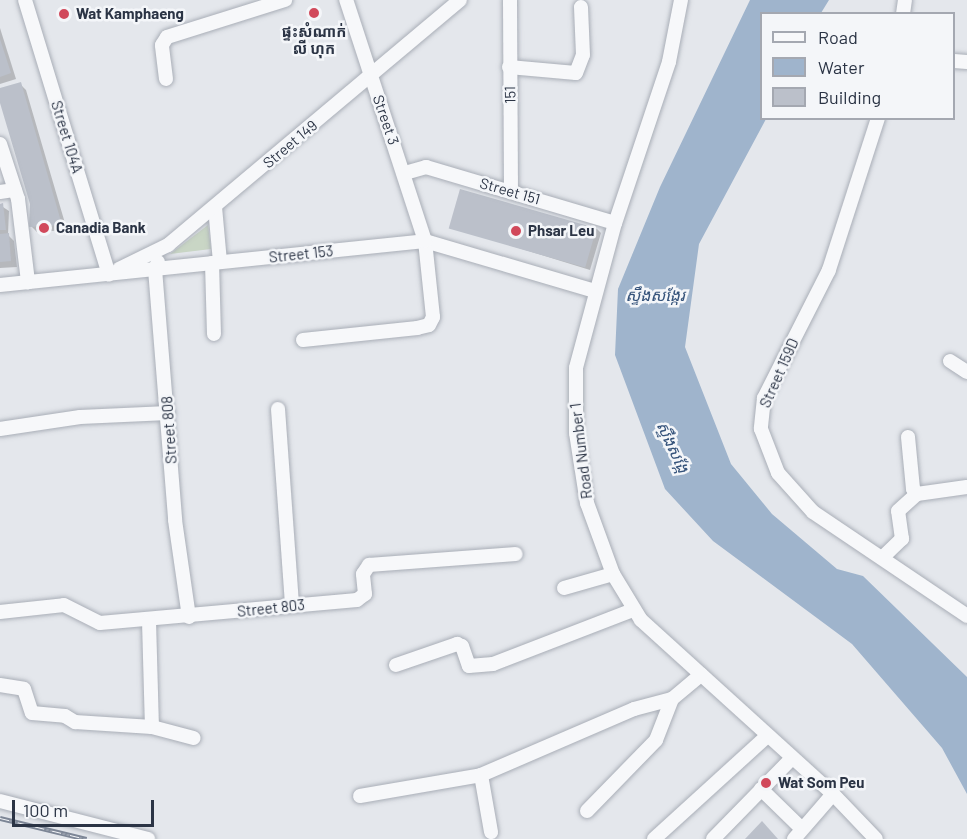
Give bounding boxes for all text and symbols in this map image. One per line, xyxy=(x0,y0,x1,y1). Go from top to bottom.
place label: Wat Kamphaeng xyxy=(76,5,184,23)
marker: ផ្ទះសំណាក់ លី ហុក xyxy=(307,6,321,20)
marker: Wat Kamphaeng xyxy=(57,7,71,21)
legend xyxy=(760,12,955,120)
place label: ផ្ទះសំណាក់ លី ហុក xyxy=(282,22,346,57)
text: Road xyxy=(818,26,858,48)
text: Water xyxy=(818,56,865,78)
street label: 151 xyxy=(501,86,519,104)
text: Building xyxy=(818,86,881,108)
street label: Street 3 xyxy=(369,93,403,147)
street label: Street 104A xyxy=(47,98,87,176)
street label: Street 149 xyxy=(259,116,321,172)
street label: Street 151 xyxy=(478,174,542,208)
place label: Canadia Bank xyxy=(56,219,146,237)
marker: Canadia Bank xyxy=(37,221,51,235)
place label: Phsar Leu xyxy=(528,222,594,240)
marker: Phsar Leu xyxy=(509,224,523,238)
street label: Street 153 xyxy=(268,242,334,266)
water label: ស្ទឹងសង្កែរ xyxy=(625,285,685,305)
street label: Street 159D xyxy=(756,336,802,410)
street label: Street 808 xyxy=(158,395,180,465)
street label: Road Number 1 xyxy=(566,402,596,500)
water label: ស្ទឹងសង្កែ xyxy=(653,418,693,476)
street label: Street 803 xyxy=(236,595,306,621)
place label: Wat Som Peu xyxy=(778,774,864,792)
marker: Wat Som Peu xyxy=(759,776,773,790)
scale bar xyxy=(15,788,158,826)
text: 100 m xyxy=(23,799,68,821)

